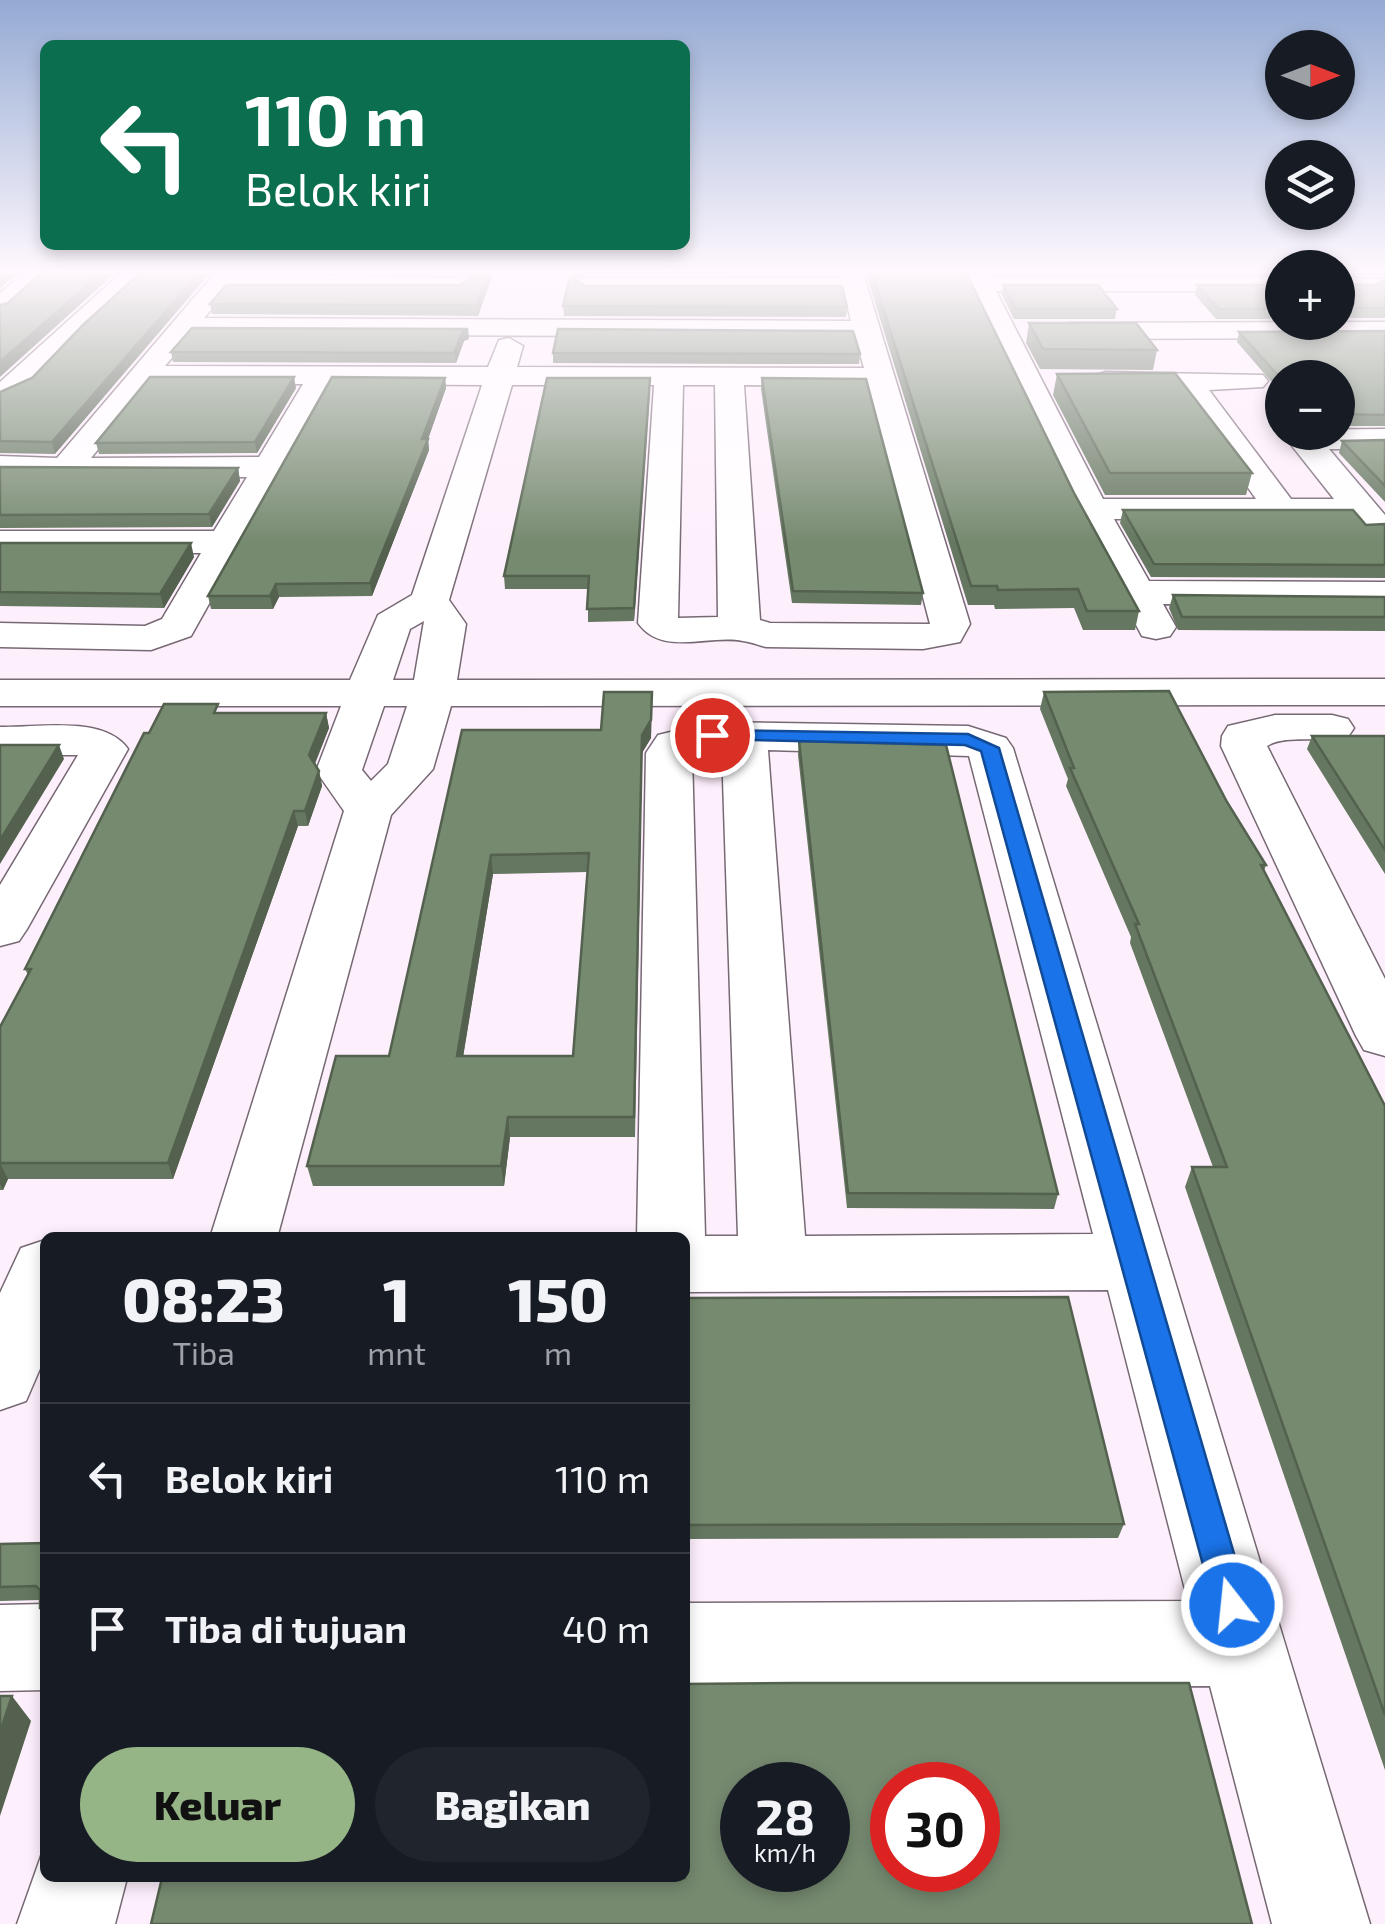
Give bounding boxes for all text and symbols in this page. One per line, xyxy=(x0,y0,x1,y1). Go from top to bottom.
north arrow xyxy=(1265,30,1355,120)
map controls xyxy=(1265,30,1355,450)
text: 110 m xyxy=(245,76,426,160)
icon: left xyxy=(80,80,210,210)
button: layers xyxy=(1265,140,1355,230)
text: Belok kiri xyxy=(245,161,432,215)
button: + xyxy=(1265,250,1355,340)
button: − xyxy=(1265,360,1355,450)
pin xyxy=(670,693,755,778)
icon: arrive xyxy=(685,708,740,763)
text: 08:23 xyxy=(122,1262,285,1334)
text: 1 xyxy=(383,1262,410,1334)
text: 150 xyxy=(508,1262,608,1334)
text: Tiba xyxy=(172,1333,235,1371)
text: mnt xyxy=(367,1333,426,1371)
text: m xyxy=(544,1333,572,1371)
icon: left xyxy=(80,1451,135,1506)
text: Belok kiri xyxy=(165,1455,333,1501)
text: 110 m xyxy=(555,1455,650,1501)
position arrow xyxy=(1180,1553,1284,1657)
icon: arrive xyxy=(80,1601,135,1656)
text: Tiba di tujuan xyxy=(165,1605,407,1651)
text: 40 m xyxy=(562,1605,650,1651)
button: Keluar xyxy=(80,1747,355,1862)
button: Bagikan xyxy=(375,1747,650,1862)
speed limit sign: 30 xyxy=(870,1762,1000,1892)
text: 28 xyxy=(755,1785,815,1845)
text: km/h xyxy=(754,1837,816,1867)

